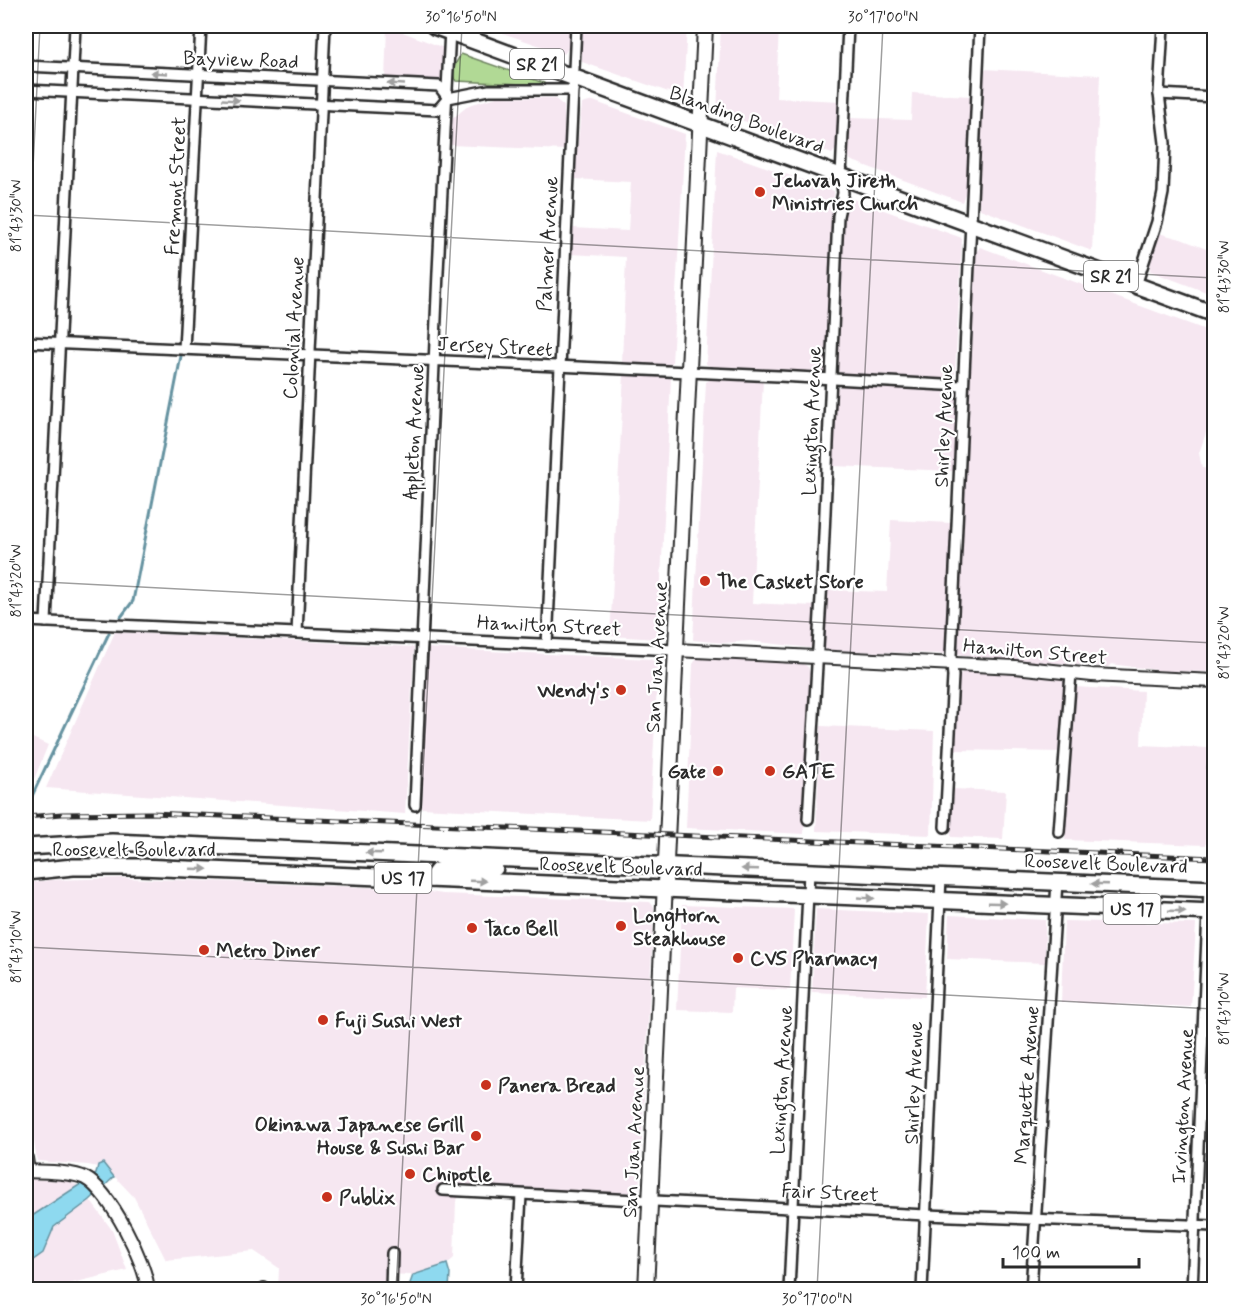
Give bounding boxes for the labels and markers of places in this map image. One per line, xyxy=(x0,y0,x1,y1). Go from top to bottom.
place label: Jehovah Jireth Ministries Church xyxy=(772,168,918,218)
marker: Jehovah Jireth Ministries Church xyxy=(753,185,767,199)
place label: The Casket Store xyxy=(717,569,864,596)
marker: The Casket Store xyxy=(698,574,712,588)
place label: Wendy's xyxy=(537,678,609,705)
marker: Wendy's xyxy=(614,683,628,697)
place label: Gate xyxy=(668,759,706,786)
place label: GATE xyxy=(782,759,836,786)
marker: Gate xyxy=(711,764,725,778)
marker: GATE xyxy=(763,764,777,778)
place label: LongHorn Steakhouse xyxy=(633,903,726,953)
place label: Taco Bell xyxy=(484,916,558,943)
marker: LongHorn Steakhouse xyxy=(614,919,628,933)
marker: Taco Bell xyxy=(465,921,479,935)
place label: Metro Diner xyxy=(216,938,320,965)
marker: Metro Diner xyxy=(197,943,211,957)
place label: CVS Pharmacy xyxy=(750,946,878,973)
marker: CVS Pharmacy xyxy=(731,951,745,965)
place label: Fuji Sushi West xyxy=(335,1008,462,1035)
marker: Fuji Sushi West xyxy=(316,1013,330,1027)
place label: Panera Bread xyxy=(498,1073,616,1100)
marker: Panera Bread xyxy=(479,1078,493,1092)
place label: Okinawa Japanese Grill House & Sushi Bar xyxy=(255,1112,465,1162)
marker: Okinawa Japanese Grill House & Sushi Bar xyxy=(469,1129,483,1143)
place label: Chipotle xyxy=(422,1162,492,1189)
marker: Chipotle xyxy=(403,1167,417,1181)
place label: Publix xyxy=(339,1185,396,1212)
marker: Publix xyxy=(320,1190,334,1204)

